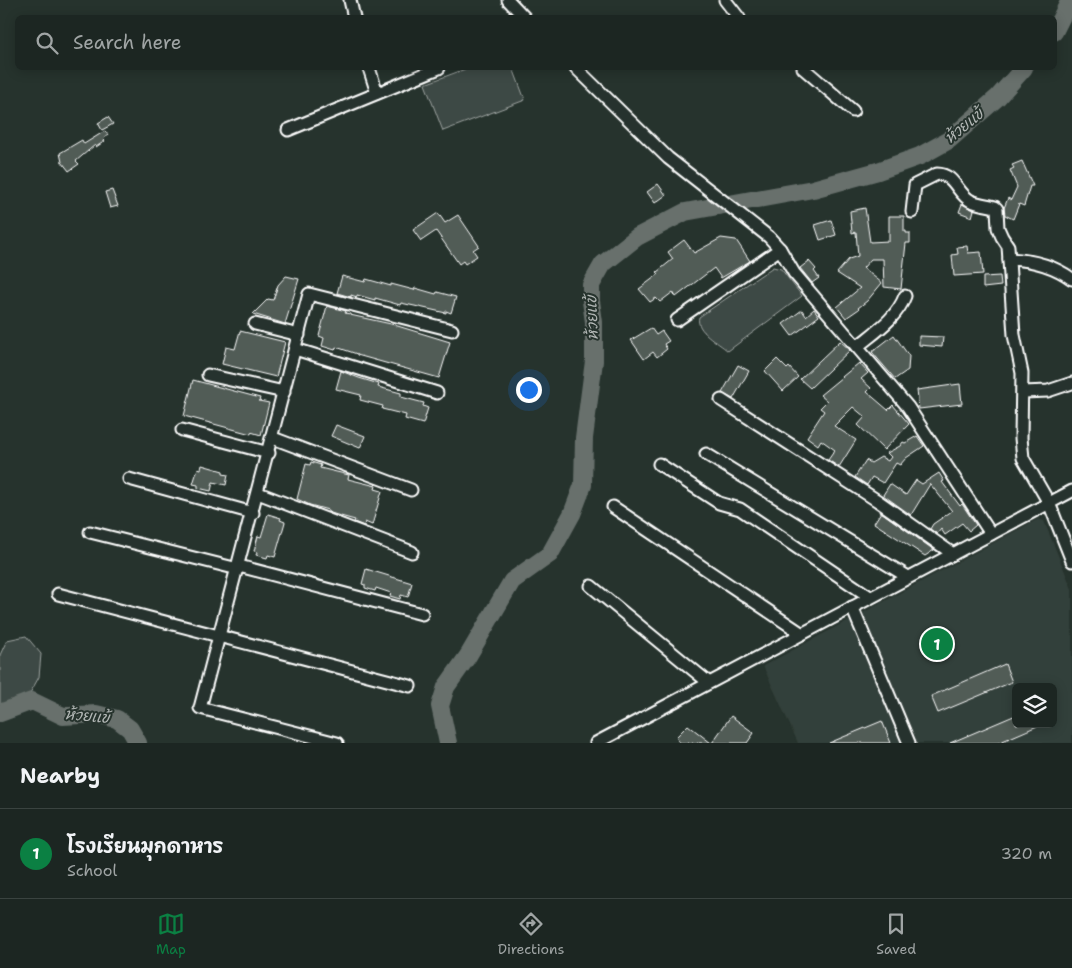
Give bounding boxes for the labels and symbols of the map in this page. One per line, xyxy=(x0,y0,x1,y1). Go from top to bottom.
water label: ห้วยแข้ xyxy=(940,102,990,148)
water label: ห้วยแข้ xyxy=(581,292,603,341)
your location xyxy=(516,377,542,403)
pin: 1 xyxy=(921,625,953,663)
water label: ห้วยแข้ xyxy=(64,704,114,728)

